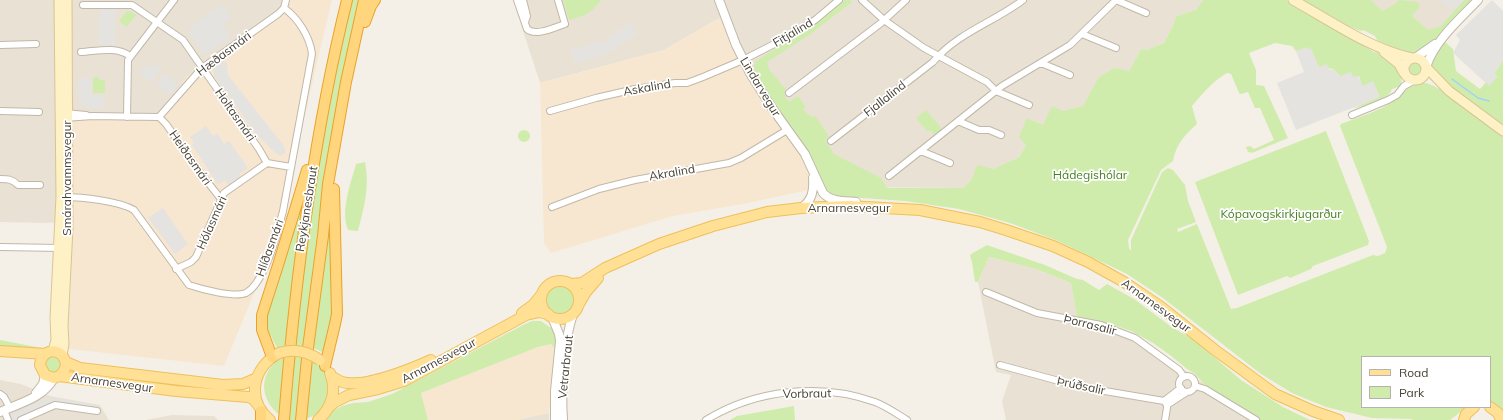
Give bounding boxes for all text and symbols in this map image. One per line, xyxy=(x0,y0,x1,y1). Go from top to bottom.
street label: Fitjalind xyxy=(771,16,815,50)
street label: Hæðasmári xyxy=(194,29,254,79)
street label: Lindarvegur xyxy=(737,55,783,119)
street label: Askalind xyxy=(622,77,672,99)
street label: Fjallalind xyxy=(861,78,909,120)
street label: Holtasmári xyxy=(212,86,258,144)
street label: Smárahvammsvegur xyxy=(60,120,74,236)
street label: Heiðasmári xyxy=(166,128,214,188)
street label: Akralind xyxy=(648,162,696,184)
street label: Reykjanesbraut xyxy=(293,165,321,253)
park label: Hádegishólar xyxy=(1053,168,1127,182)
street label: Hólasmári xyxy=(194,194,230,252)
street label: Arnarnesvegur xyxy=(808,201,890,215)
park label: Kópavogskirkjugarður xyxy=(1220,207,1342,221)
street label: Hlíðasmári xyxy=(253,217,287,279)
street label: Arnarnesvegur xyxy=(1118,276,1194,336)
street label: Þorrasalir xyxy=(1062,312,1118,338)
street label: Vetrarbraut xyxy=(555,334,577,400)
street label: Arnarnesvegur xyxy=(399,335,479,387)
legend xyxy=(1361,356,1491,408)
text: Road xyxy=(1399,365,1428,380)
street label: Arnarnesvegur xyxy=(70,370,154,396)
street label: Þrúðsalir xyxy=(1055,374,1107,398)
text: Park xyxy=(1399,385,1424,400)
street label: Vorbraut xyxy=(783,386,831,402)

